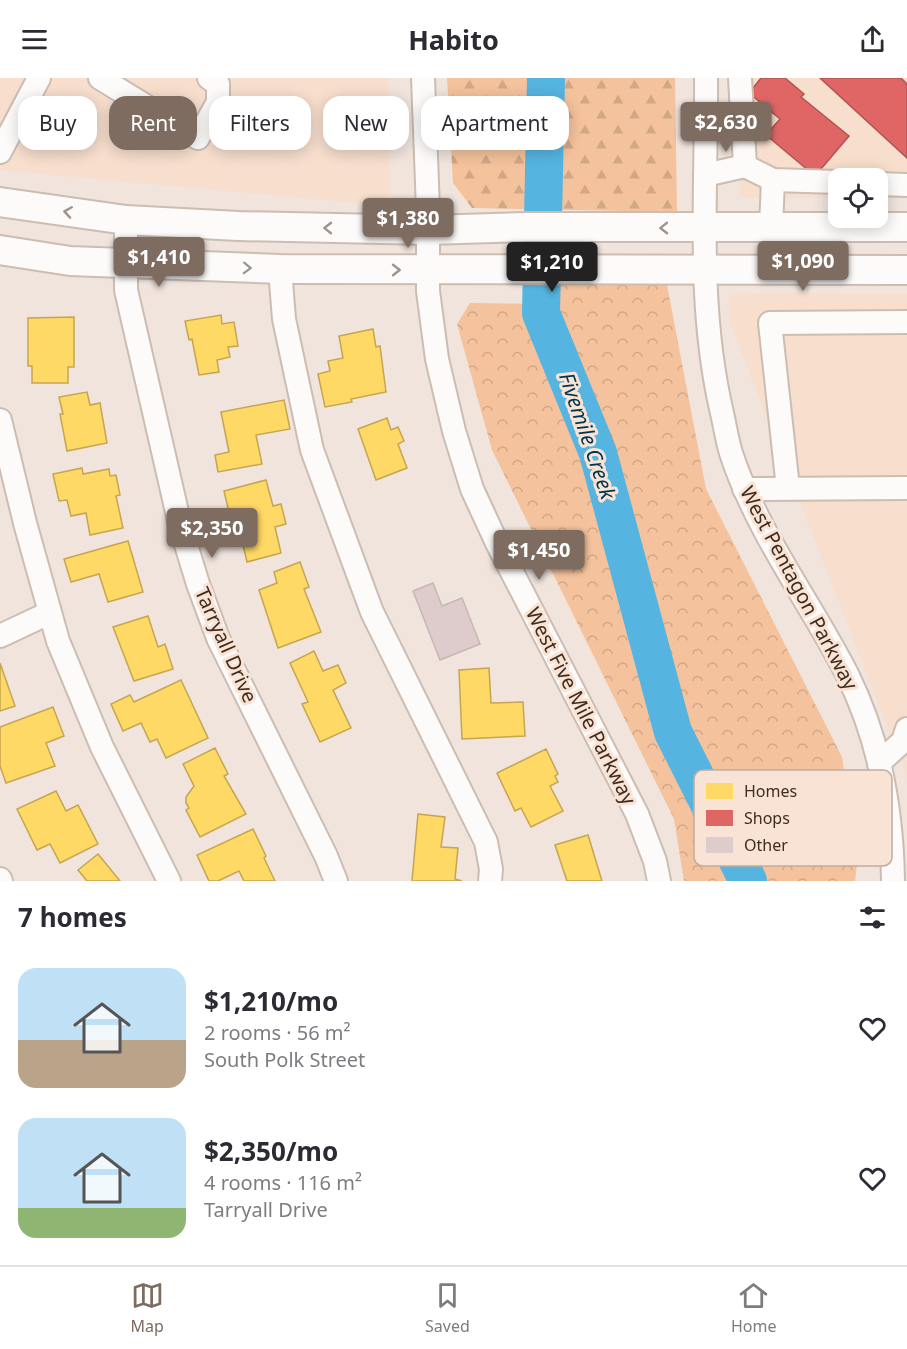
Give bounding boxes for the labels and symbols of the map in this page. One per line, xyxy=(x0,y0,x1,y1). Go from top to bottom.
pin: $2,630 xyxy=(677,102,775,153)
pin: $1,380 xyxy=(359,198,457,249)
one-way arrow xyxy=(63,207,72,219)
one-way arrow xyxy=(323,221,332,234)
one-way arrow xyxy=(659,222,668,234)
pin: $1,410 xyxy=(110,237,208,288)
pin: $1,090 xyxy=(754,241,852,292)
pin: $1,210 xyxy=(503,242,601,293)
one-way arrow xyxy=(242,262,251,275)
one-way arrow xyxy=(391,264,400,276)
water label: Fivemile Creek xyxy=(553,368,623,504)
street label: West Pentagon Parkway xyxy=(734,481,865,695)
pin: $2,350 xyxy=(163,508,261,559)
pin: $1,450 xyxy=(490,530,588,581)
street label: Tarryall Drive xyxy=(189,583,264,707)
street label: West Five Mile Parkway xyxy=(520,603,643,810)
legend xyxy=(694,770,892,866)
text: Homes xyxy=(744,780,797,802)
text: Shops xyxy=(744,807,790,829)
text: Other xyxy=(744,834,788,856)

